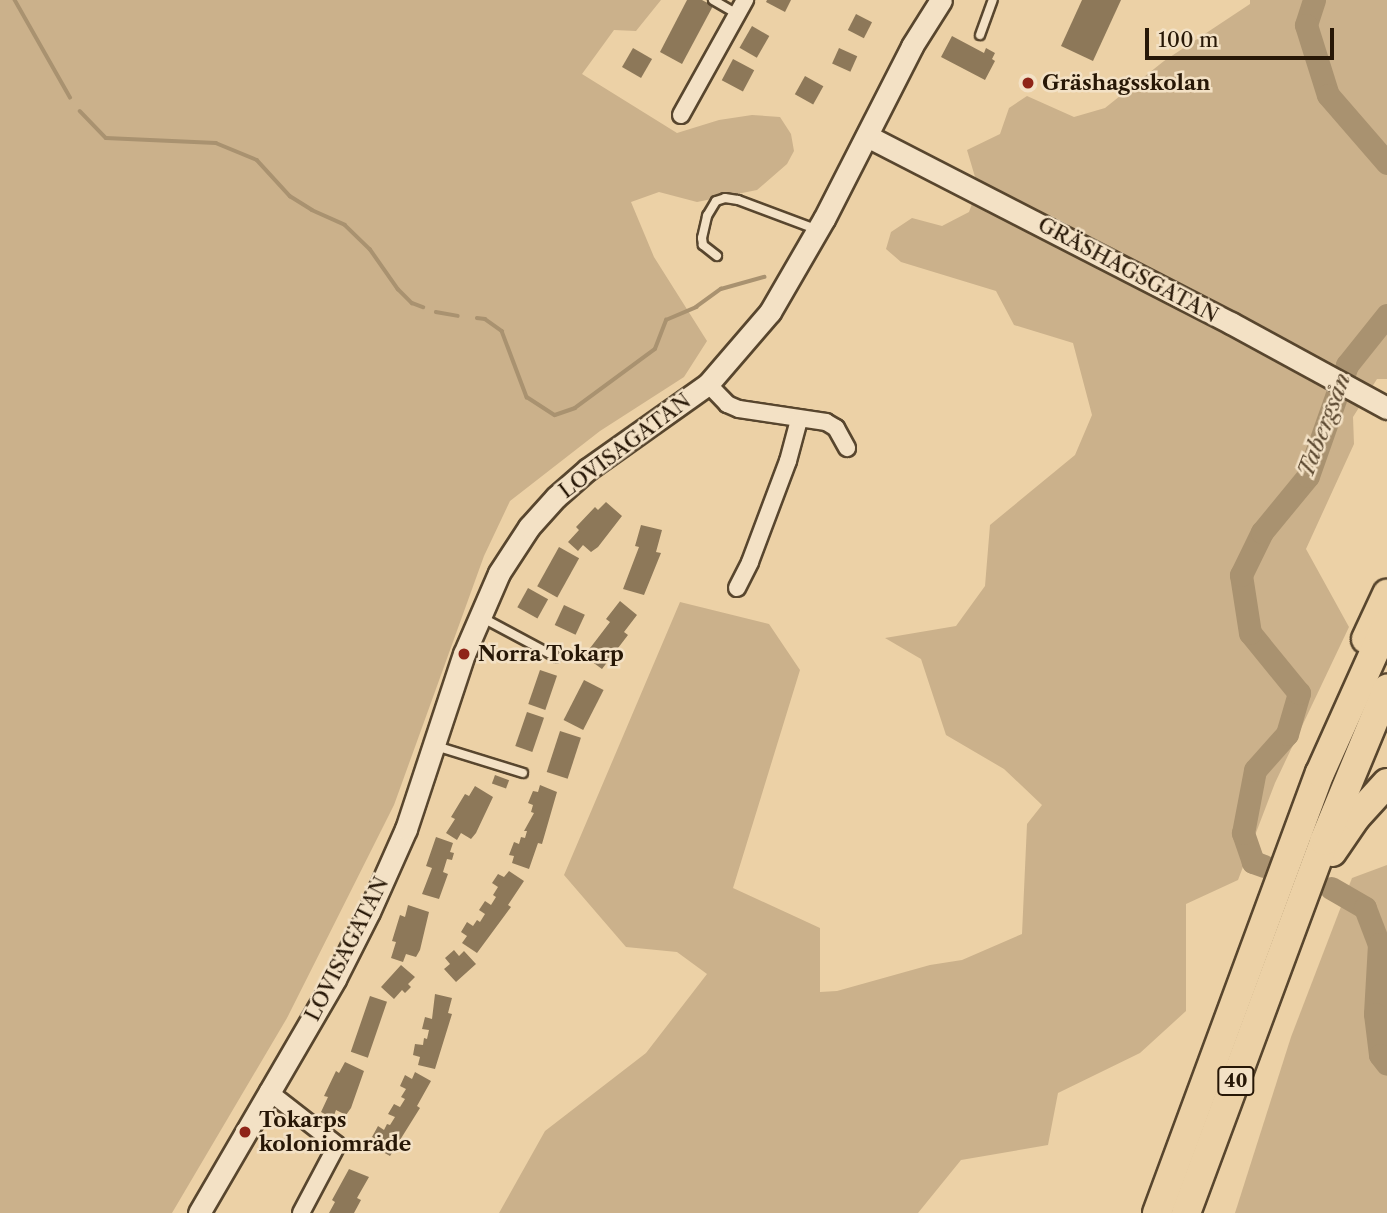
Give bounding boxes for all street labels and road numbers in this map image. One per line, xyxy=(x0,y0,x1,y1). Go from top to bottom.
street label: GRÄSHAGSGATAN xyxy=(1034,212,1222,328)
street label: LOVISAGATAN xyxy=(554,388,696,504)
street label: LOVISAGATAN xyxy=(300,873,394,1025)
road number: 40 xyxy=(1217,1065,1255,1096)

